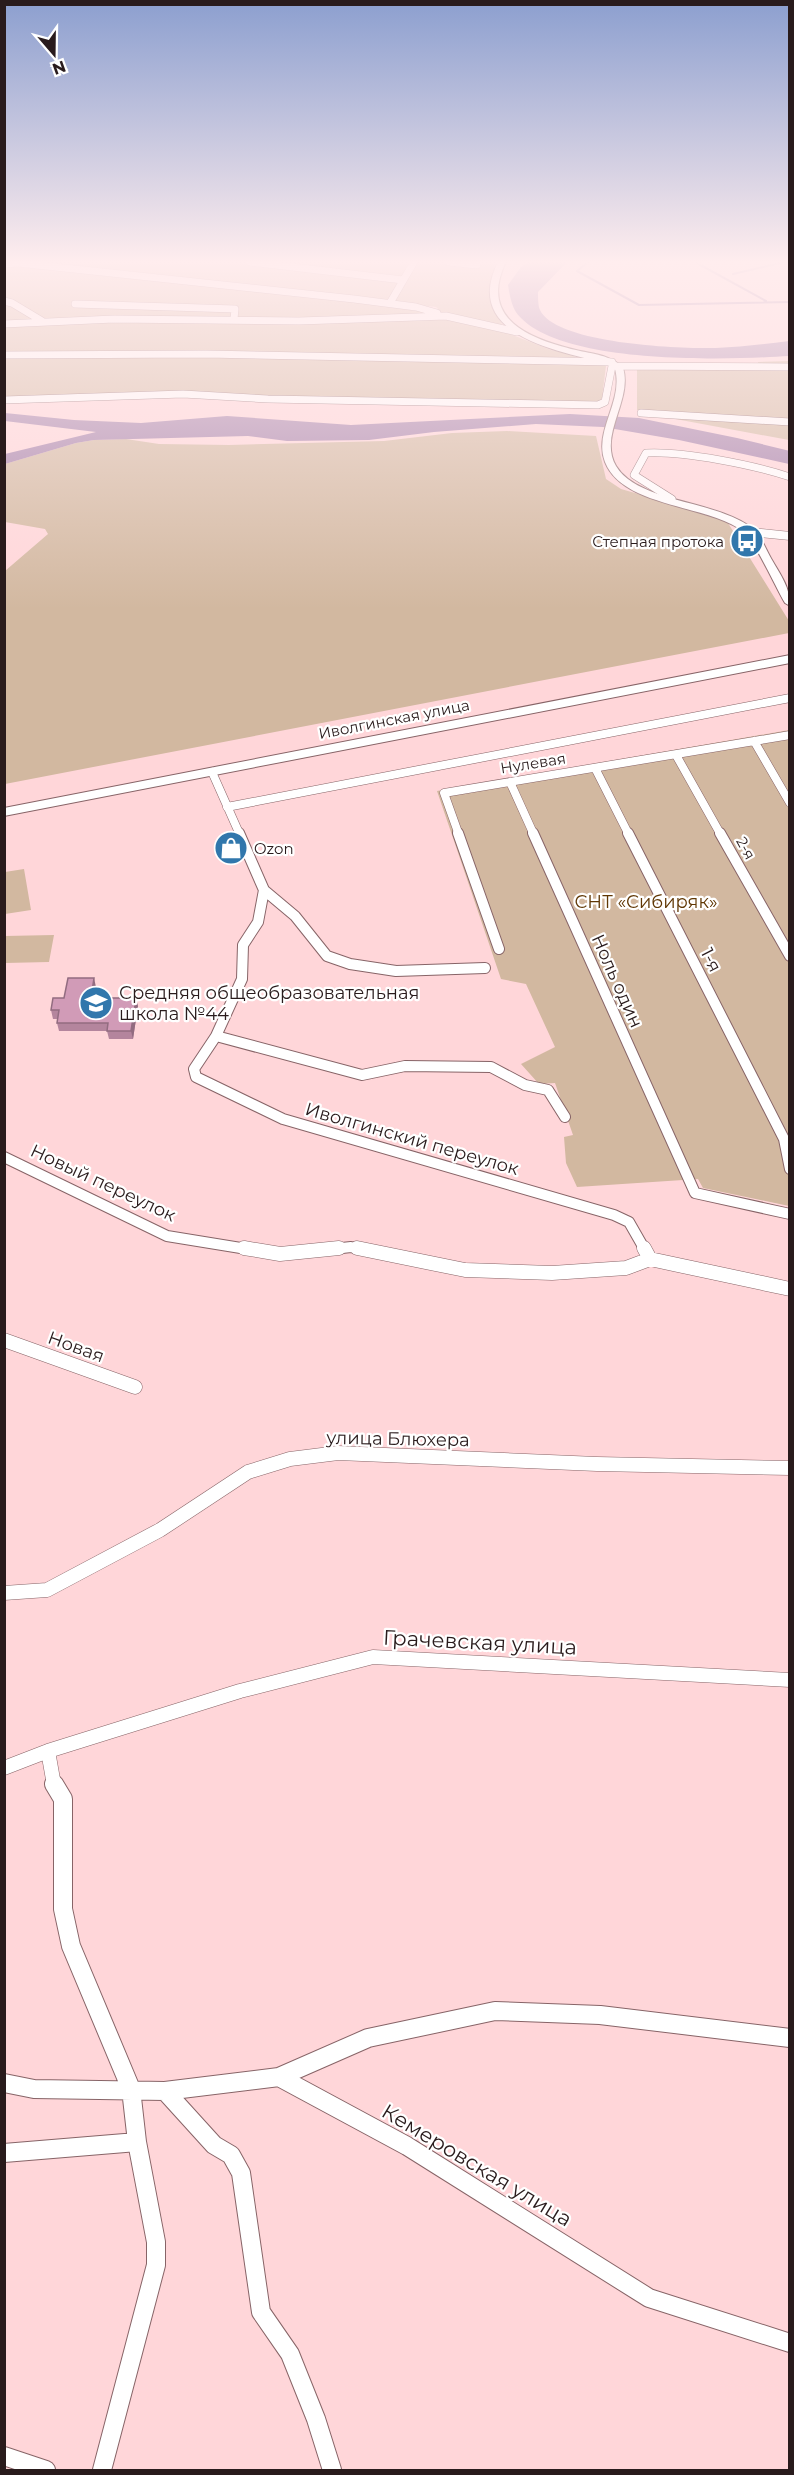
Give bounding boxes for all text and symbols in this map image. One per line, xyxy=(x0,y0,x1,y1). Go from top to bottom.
north arrow xyxy=(24,24,84,84)
text: N xyxy=(50,56,68,79)
bus stop icon: Степная протока xyxy=(729,523,765,559)
place label: Степная протока xyxy=(592,532,724,551)
street label: Иволгинская улица xyxy=(317,695,471,743)
street label: Нулевая xyxy=(499,748,567,778)
shop icon: Ozon xyxy=(213,830,249,866)
street label: 2-я xyxy=(732,833,760,863)
place label: Ozon xyxy=(254,839,294,858)
park label: СНТ «Сибиряк» xyxy=(574,891,718,913)
street label: Ноль один xyxy=(587,931,647,1031)
street label: 1-я xyxy=(696,944,726,976)
place label: Средняя общеобразовательная школа №44 xyxy=(119,982,419,1025)
school or university icon: Средняя общеобразовательная школа №44 xyxy=(78,985,114,1021)
street label: Иволгинский переулок xyxy=(303,1098,522,1180)
street label: Новый переулок xyxy=(27,1140,180,1227)
street label: Новая xyxy=(45,1327,107,1367)
street label: улица Блюхера xyxy=(325,1427,470,1451)
street label: Грачевская улица xyxy=(382,1624,578,1660)
street label: Кемеровская улица xyxy=(378,2098,576,2232)

